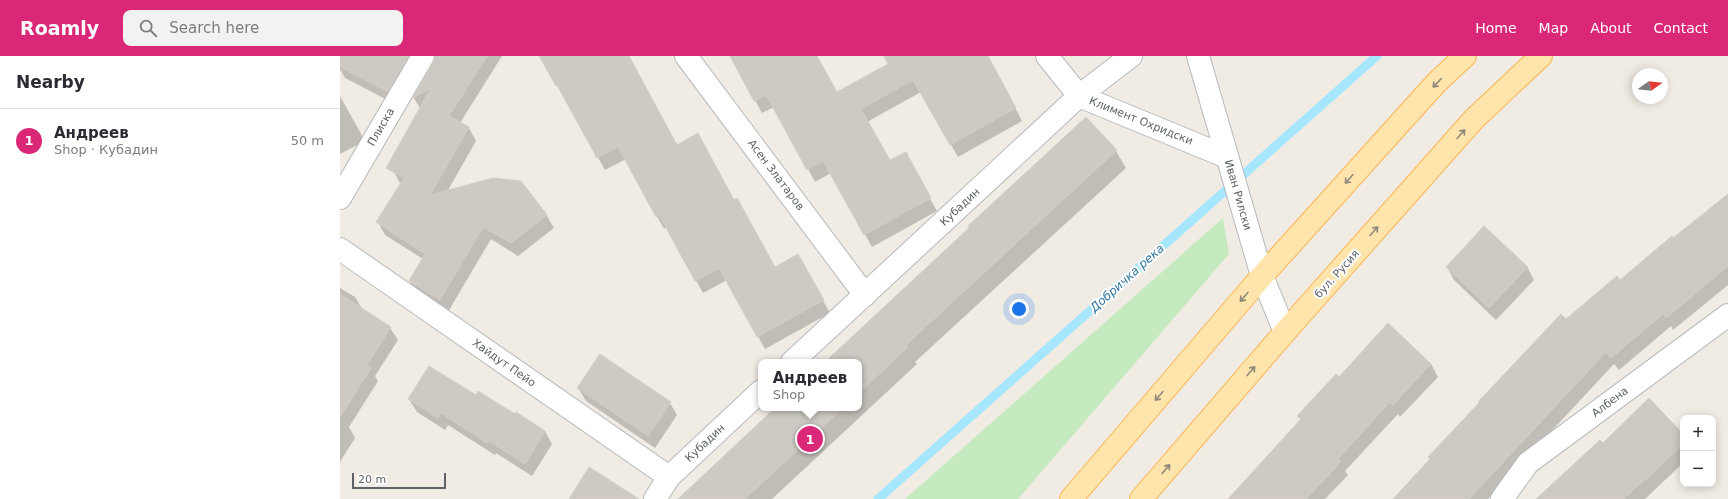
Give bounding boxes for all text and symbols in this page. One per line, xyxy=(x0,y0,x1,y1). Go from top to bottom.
search box xyxy=(123,10,403,46)
text: Roamly xyxy=(20,17,99,39)
icon: search xyxy=(137,17,159,39)
text: Search here xyxy=(169,19,259,37)
text: Home xyxy=(1475,20,1517,36)
text: Map xyxy=(1539,20,1568,36)
text: About xyxy=(1590,20,1632,36)
text: Contact xyxy=(1654,20,1708,36)
north arrow xyxy=(1632,68,1668,104)
text: Nearby xyxy=(16,72,85,92)
one-way arrow xyxy=(1432,78,1442,88)
street label: Климент Охридски xyxy=(1087,94,1195,148)
street label: Плиска xyxy=(365,106,397,148)
text: Андреев xyxy=(54,124,129,142)
one-way arrow xyxy=(1456,129,1465,140)
text: 1 xyxy=(24,133,34,148)
text: 50 m xyxy=(291,133,324,148)
street label: Асен Златаров xyxy=(745,137,807,213)
text: Shop · Кубадин xyxy=(54,142,158,157)
street label: Иван Рилски xyxy=(1222,158,1254,232)
one-way arrow xyxy=(1345,174,1354,184)
street label: Кубадин xyxy=(937,185,983,229)
one-way arrow xyxy=(1369,227,1378,237)
water label: Добричка река xyxy=(1086,241,1167,316)
street label: бул. Русия xyxy=(1312,247,1362,301)
one-way arrow xyxy=(1240,291,1249,301)
your location xyxy=(1009,299,1029,319)
street label: Хайдут Пейо xyxy=(470,336,538,390)
popup xyxy=(758,359,862,411)
one-way arrow xyxy=(1246,366,1256,376)
text: Андреев xyxy=(773,369,847,387)
street label: Албена xyxy=(1589,384,1631,420)
text: Shop xyxy=(773,387,805,402)
one-way arrow xyxy=(1155,390,1164,401)
map controls xyxy=(1680,415,1716,487)
button: + xyxy=(1680,415,1716,451)
street label: Кубадин xyxy=(682,421,728,465)
pin: 1 xyxy=(797,424,823,454)
button: − xyxy=(1680,451,1716,487)
one-way arrow xyxy=(1162,464,1171,475)
scale bar xyxy=(352,471,446,490)
text: 20 m xyxy=(358,473,386,486)

